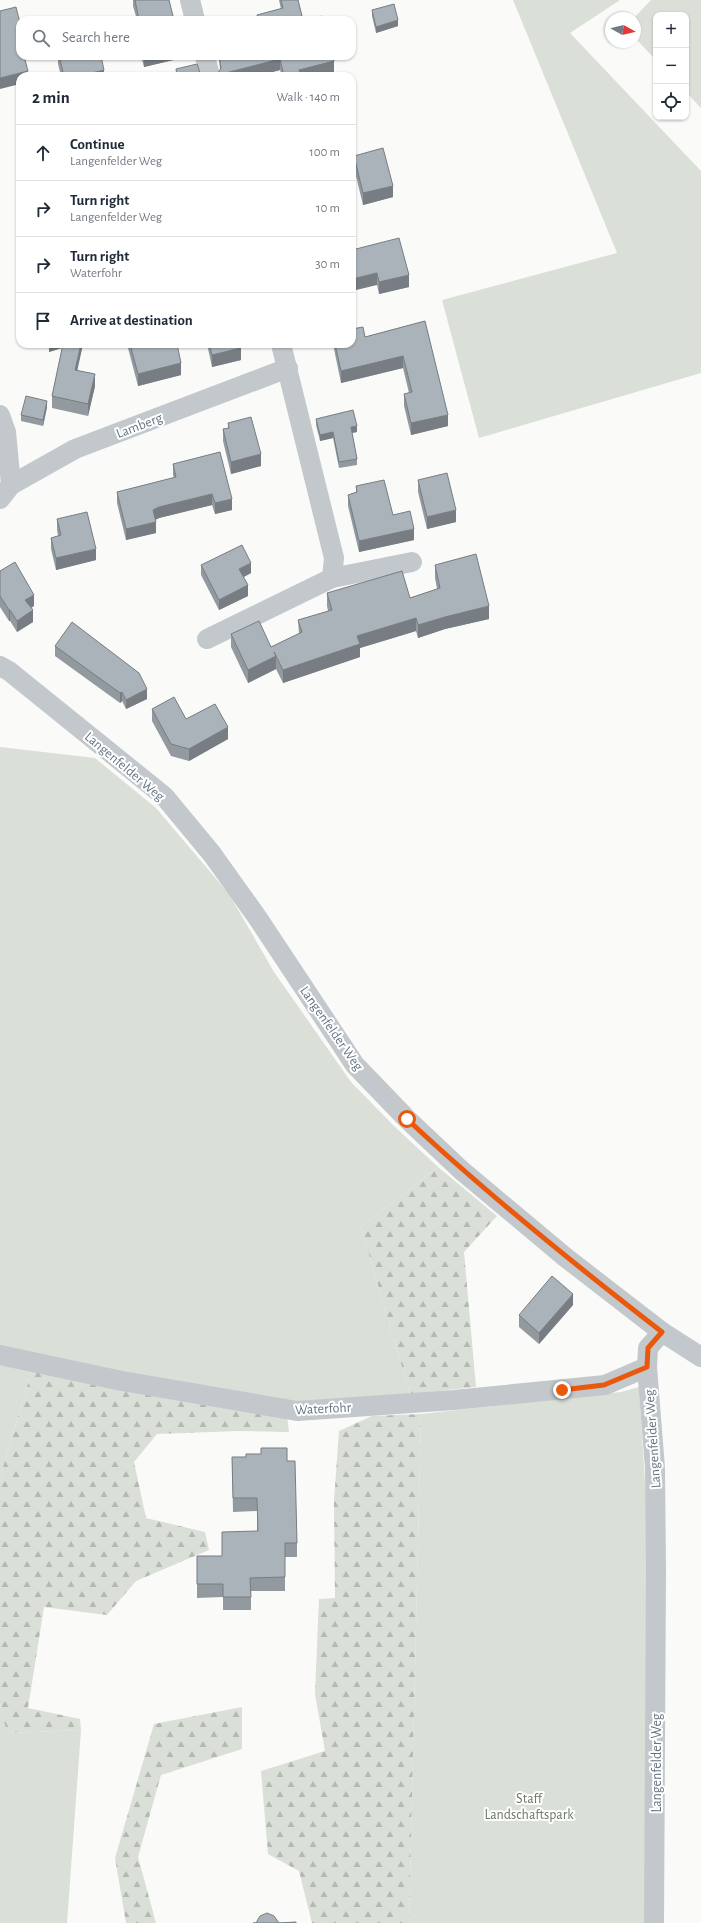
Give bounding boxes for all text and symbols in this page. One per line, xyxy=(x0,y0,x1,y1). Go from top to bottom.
north arrow xyxy=(605,12,641,48)
map controls xyxy=(653,12,689,120)
button: + xyxy=(653,12,689,48)
search box xyxy=(16,16,356,60)
icon: search xyxy=(30,27,52,49)
text: Search here xyxy=(62,30,130,45)
button: − xyxy=(653,48,689,84)
button: locate xyxy=(653,84,689,120)
text: 2 min xyxy=(32,89,70,106)
text: Walk · 140 m xyxy=(277,91,340,104)
text: Continue xyxy=(70,137,125,152)
icon: ahead xyxy=(32,142,54,164)
text: 100 m xyxy=(309,146,340,159)
text: Langenfelder Weg xyxy=(70,155,162,168)
text: Turn right xyxy=(70,193,129,208)
icon: right xyxy=(32,198,54,220)
text: 10 m xyxy=(316,202,340,215)
text: Langenfelder Weg xyxy=(70,211,162,224)
text: Turn right xyxy=(70,249,129,264)
icon: right xyxy=(32,254,54,276)
text: 30 m xyxy=(315,258,340,271)
text: Waterfohr xyxy=(70,267,122,280)
icon: arrive xyxy=(32,310,54,332)
text: Arrive at destination xyxy=(70,313,193,328)
street label: Lamberg xyxy=(114,411,165,441)
street label: Langenfelder Weg xyxy=(82,730,167,804)
street label: Langenfelder Weg xyxy=(297,984,365,1073)
route start xyxy=(398,1110,416,1128)
route end xyxy=(553,1381,571,1399)
street label: Langenfelder Weg xyxy=(643,1389,663,1489)
street label: Waterfohr xyxy=(295,1401,352,1417)
street label: Langenfelder Weg xyxy=(650,1713,664,1813)
park label: Staff Landschaftspark xyxy=(484,1792,574,1822)

